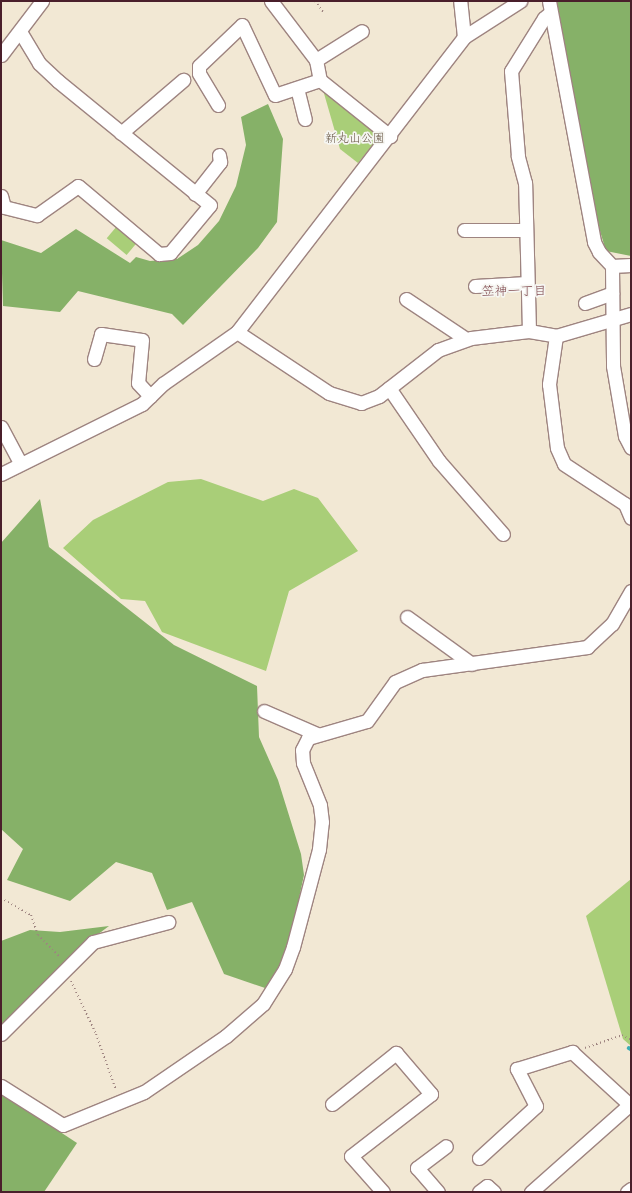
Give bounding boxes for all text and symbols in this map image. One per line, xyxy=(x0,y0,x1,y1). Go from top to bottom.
park label: 新丸山公園 xyxy=(325,131,385,145)
district label: 笠神一丁目 xyxy=(482,283,546,299)

